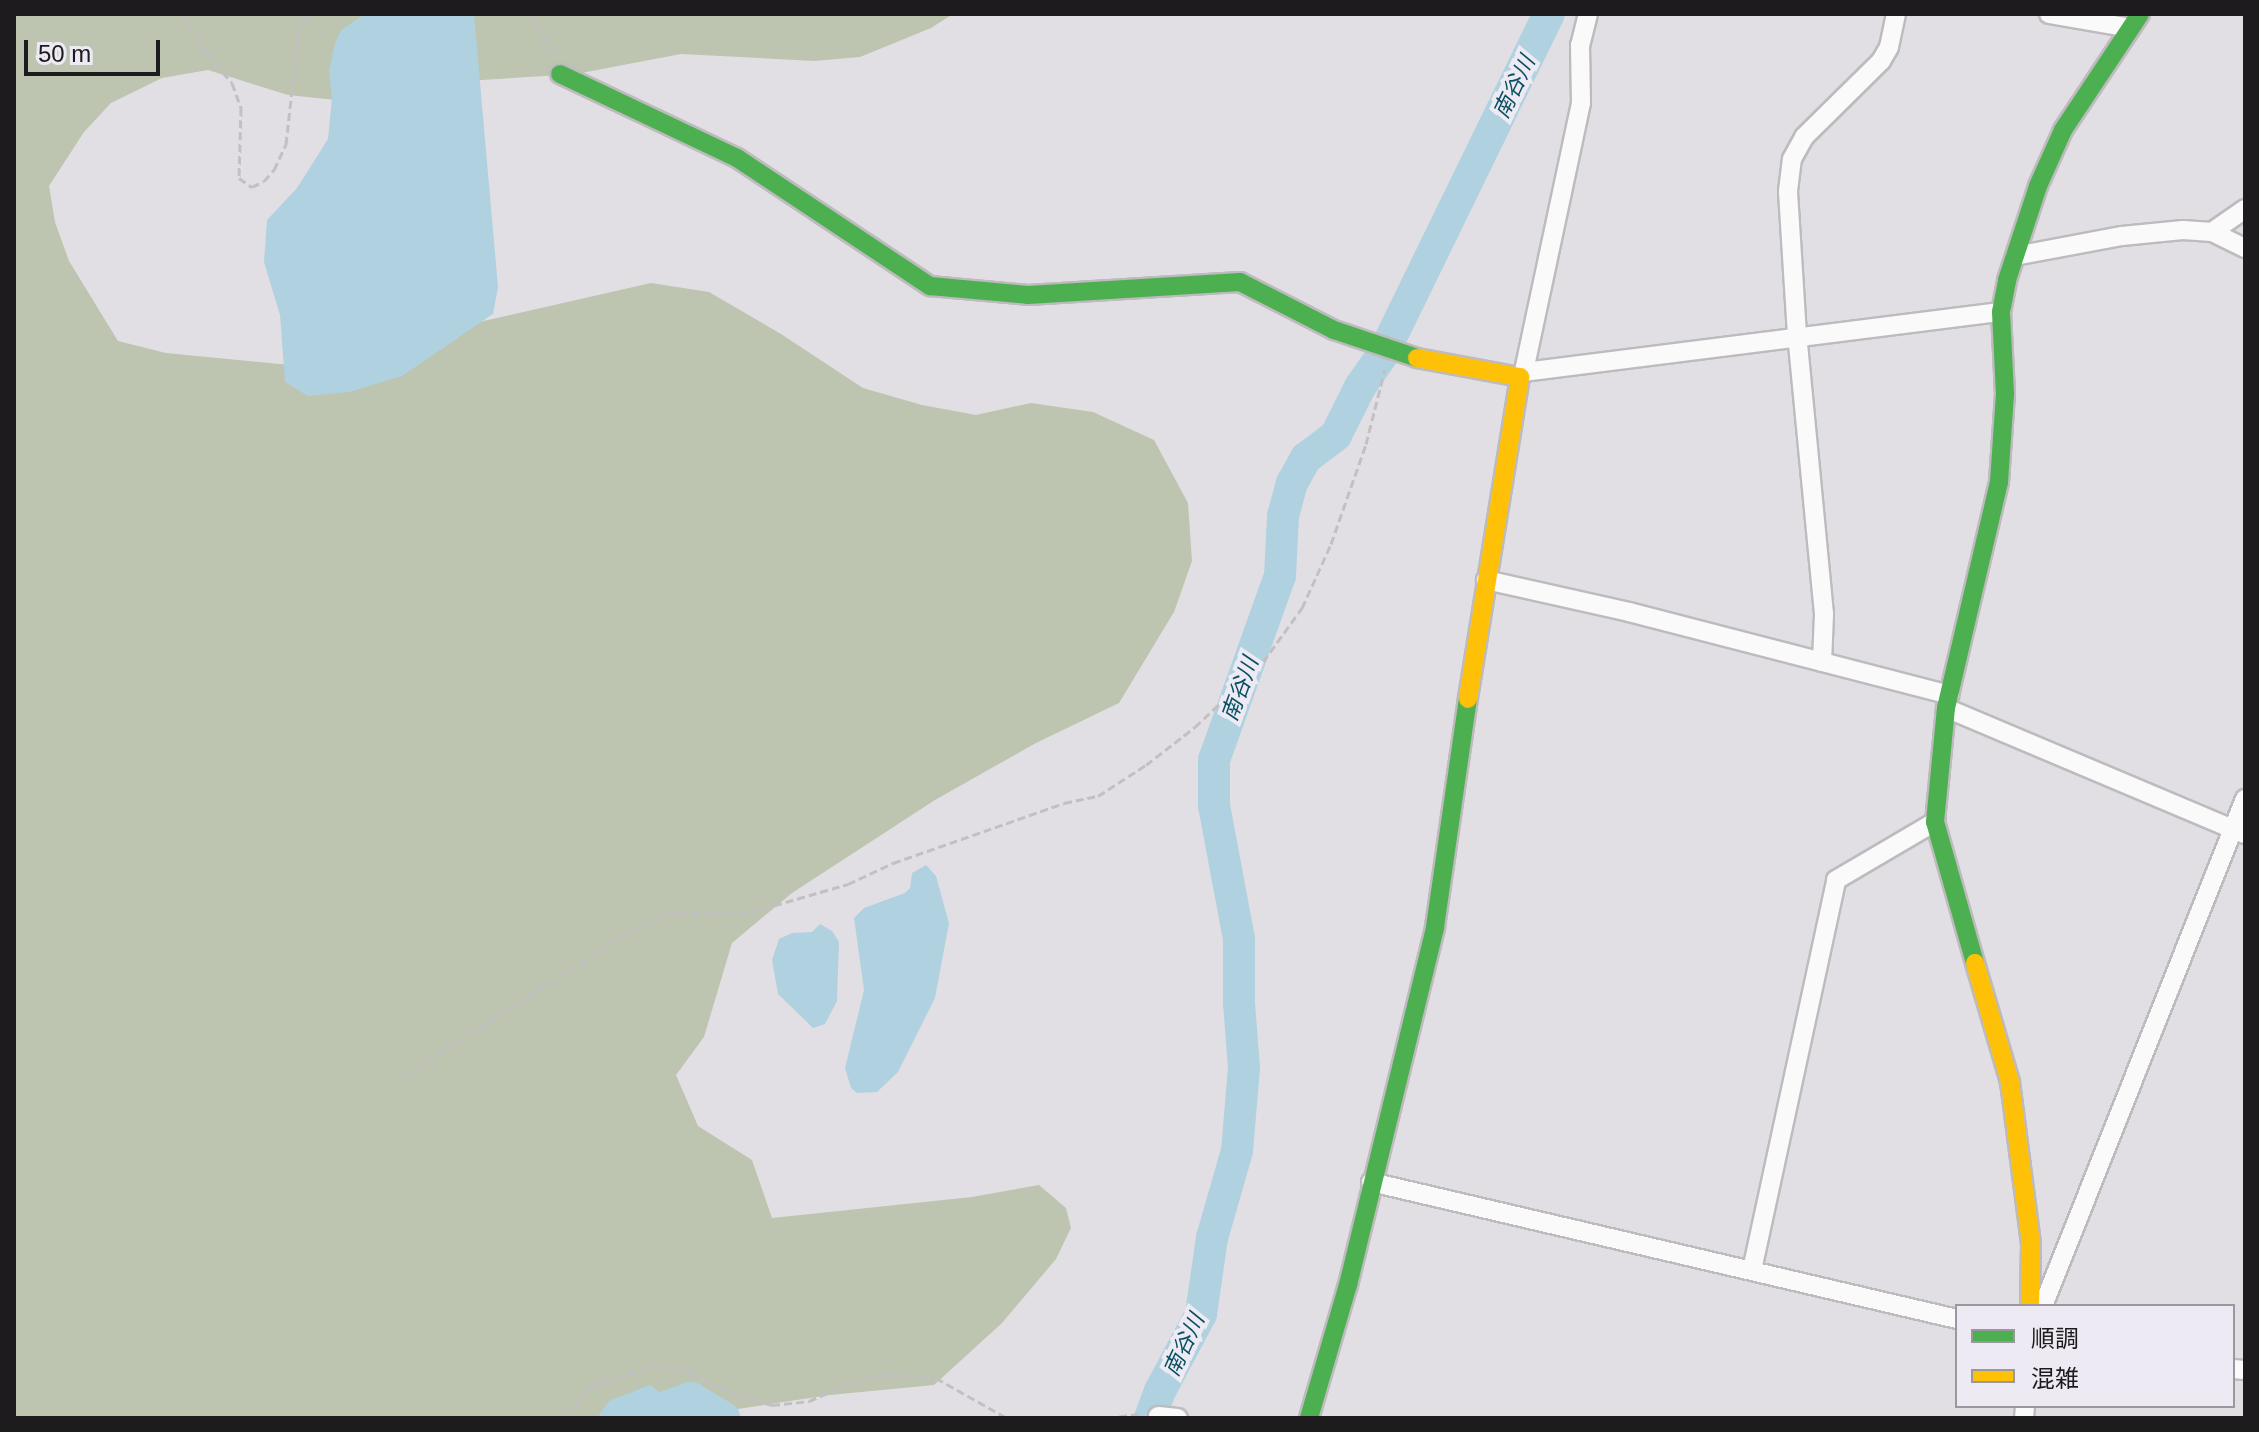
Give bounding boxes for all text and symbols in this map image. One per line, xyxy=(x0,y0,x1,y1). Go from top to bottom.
scale bar xyxy=(28,24,164,74)
text: 50 m xyxy=(38,40,91,67)
water label: 南谷川 xyxy=(1488,52,1540,122)
water label: 南谷川 xyxy=(1216,653,1264,725)
legend xyxy=(1955,1304,2235,1408)
water label: 南谷川 xyxy=(1158,1310,1210,1380)
text: 順調 xyxy=(2031,1325,2079,1352)
text: 混雑 xyxy=(2031,1365,2079,1392)

